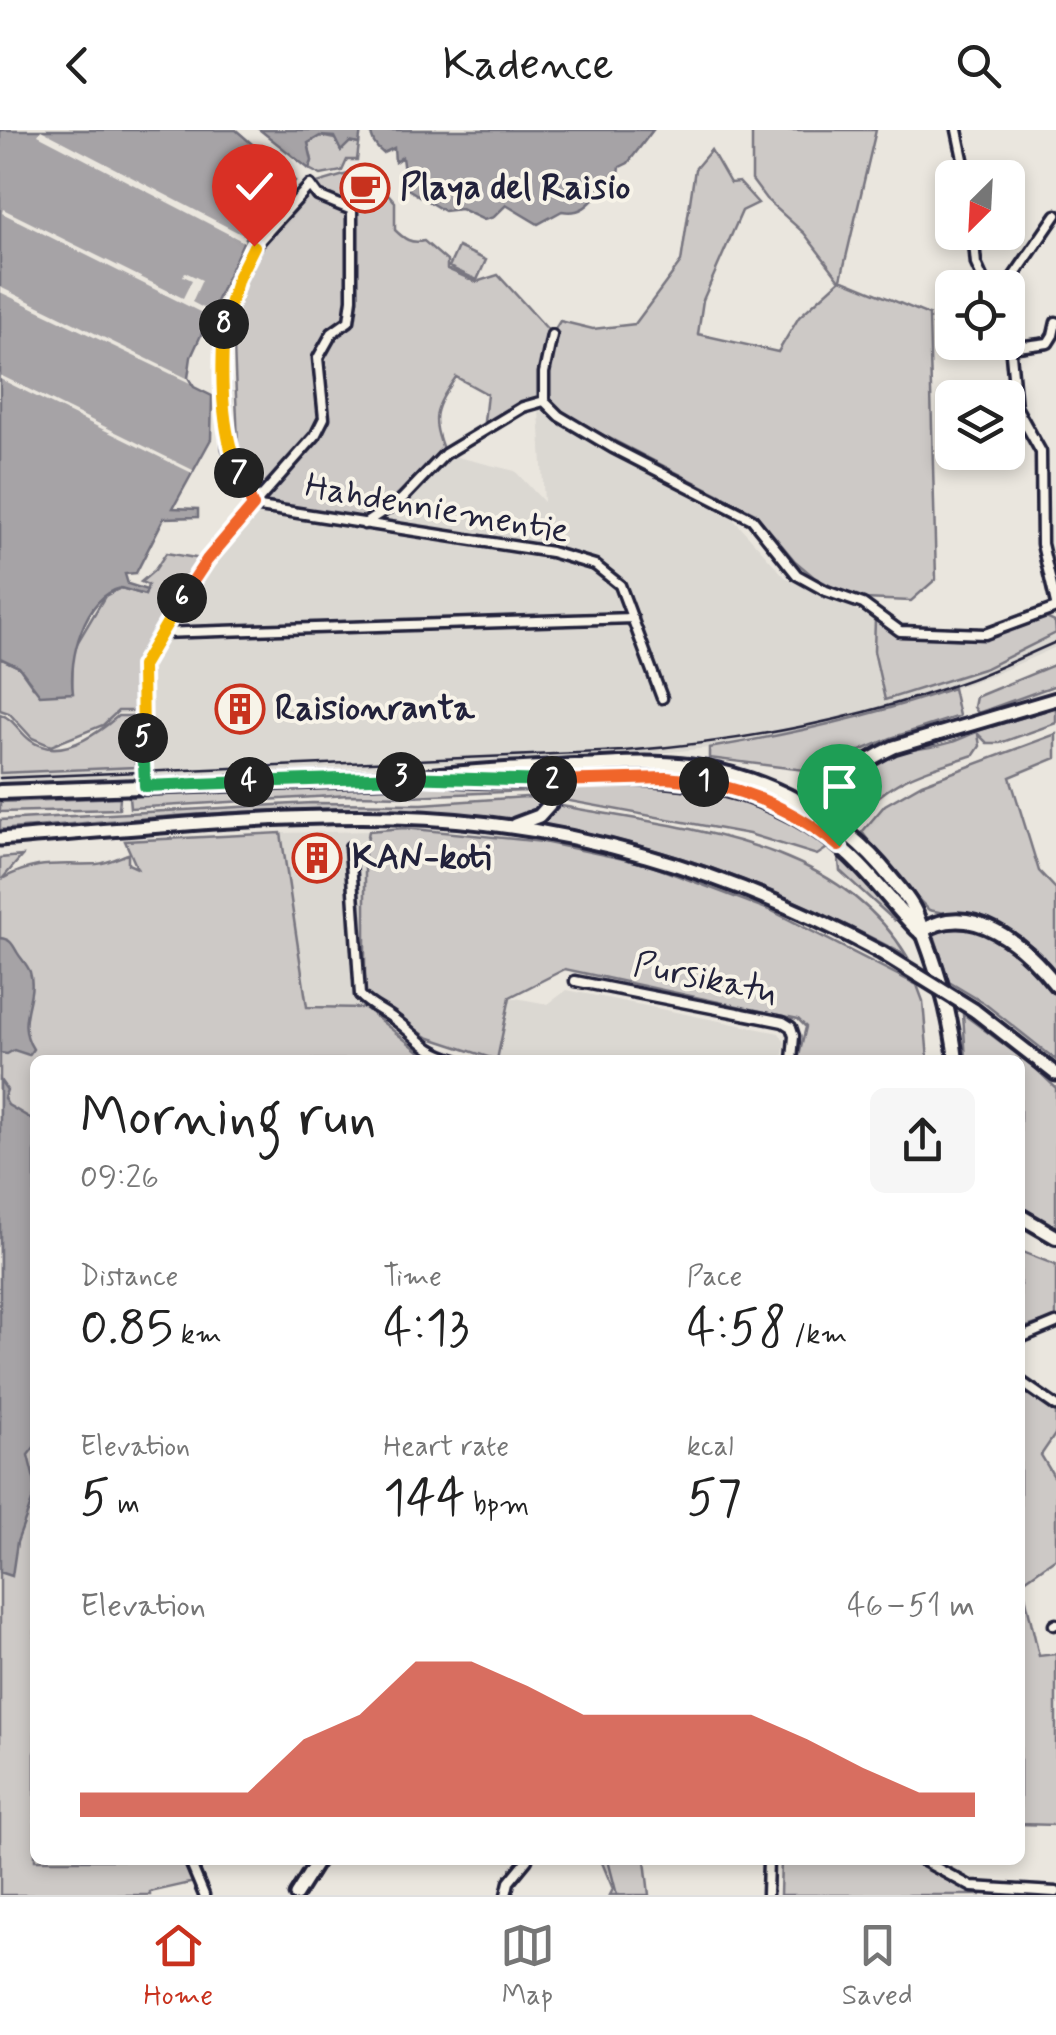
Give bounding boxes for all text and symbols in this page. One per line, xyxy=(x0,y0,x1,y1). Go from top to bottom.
text: Kadence xyxy=(442,36,614,95)
icon: back xyxy=(50,38,105,93)
icon: search xyxy=(951,38,1006,93)
pin xyxy=(212,144,297,247)
icon: check xyxy=(227,159,282,214)
north arrow xyxy=(935,160,1025,250)
map controls xyxy=(935,160,1025,470)
cafe icon: Playa del Raisio xyxy=(339,162,391,214)
place label: Playa del Raisio xyxy=(400,165,630,211)
button: locate xyxy=(935,270,1025,360)
pin: 8 xyxy=(199,299,249,349)
text: 8 xyxy=(216,305,232,342)
button: layers xyxy=(935,380,1025,470)
pin: 7 xyxy=(214,448,264,498)
text: 7 xyxy=(231,454,248,491)
street label: Hahdenniementie xyxy=(302,463,572,555)
pin: 6 xyxy=(157,573,207,623)
text: 6 xyxy=(175,579,189,616)
building icon: Raisionranta xyxy=(214,683,266,735)
place label: Raisionranta xyxy=(275,686,475,732)
pin: 5 xyxy=(118,713,168,763)
text: 5 xyxy=(135,719,151,756)
pin xyxy=(797,744,882,847)
pin: 3 xyxy=(376,752,426,802)
pin: 2 xyxy=(527,756,577,806)
pin: 4 xyxy=(224,757,274,807)
pin: 1 xyxy=(679,757,729,807)
text: 3 xyxy=(395,758,407,795)
icon: arrive xyxy=(812,759,867,814)
text: 2 xyxy=(545,762,559,799)
text: 4 xyxy=(241,763,257,800)
text: 1 xyxy=(698,763,710,800)
building icon: KAN-koti xyxy=(291,832,343,884)
place label: KAN-koti xyxy=(352,835,491,881)
street label: Pursikatu xyxy=(629,941,781,1017)
text: Morning run xyxy=(80,1083,377,1155)
button: share xyxy=(870,1088,975,1193)
text: 09:26 xyxy=(80,1157,159,1199)
text: Distance xyxy=(80,1259,178,1296)
text: Time xyxy=(383,1259,442,1296)
text: Pace xyxy=(687,1259,742,1296)
text: 0.85 xyxy=(80,1296,173,1362)
text: 4:13 xyxy=(383,1296,469,1362)
text: 4:58 xyxy=(687,1296,787,1362)
text: km xyxy=(173,1317,222,1354)
text: /km xyxy=(787,1317,847,1354)
text: Elevation xyxy=(80,1429,190,1466)
text: Heart rate xyxy=(383,1429,509,1466)
text: kcal xyxy=(687,1429,734,1466)
text: 5 xyxy=(80,1466,110,1532)
text: 144 xyxy=(383,1466,465,1532)
text: 57 xyxy=(687,1466,742,1532)
text: m xyxy=(110,1487,140,1524)
text: bpm xyxy=(465,1487,529,1524)
text: Elevation xyxy=(80,1585,206,1627)
text: 46–51 m xyxy=(847,1585,975,1627)
tab: Home xyxy=(143,1918,213,2015)
tab: Map xyxy=(500,1918,555,2015)
tab: Saved xyxy=(842,1918,913,2015)

